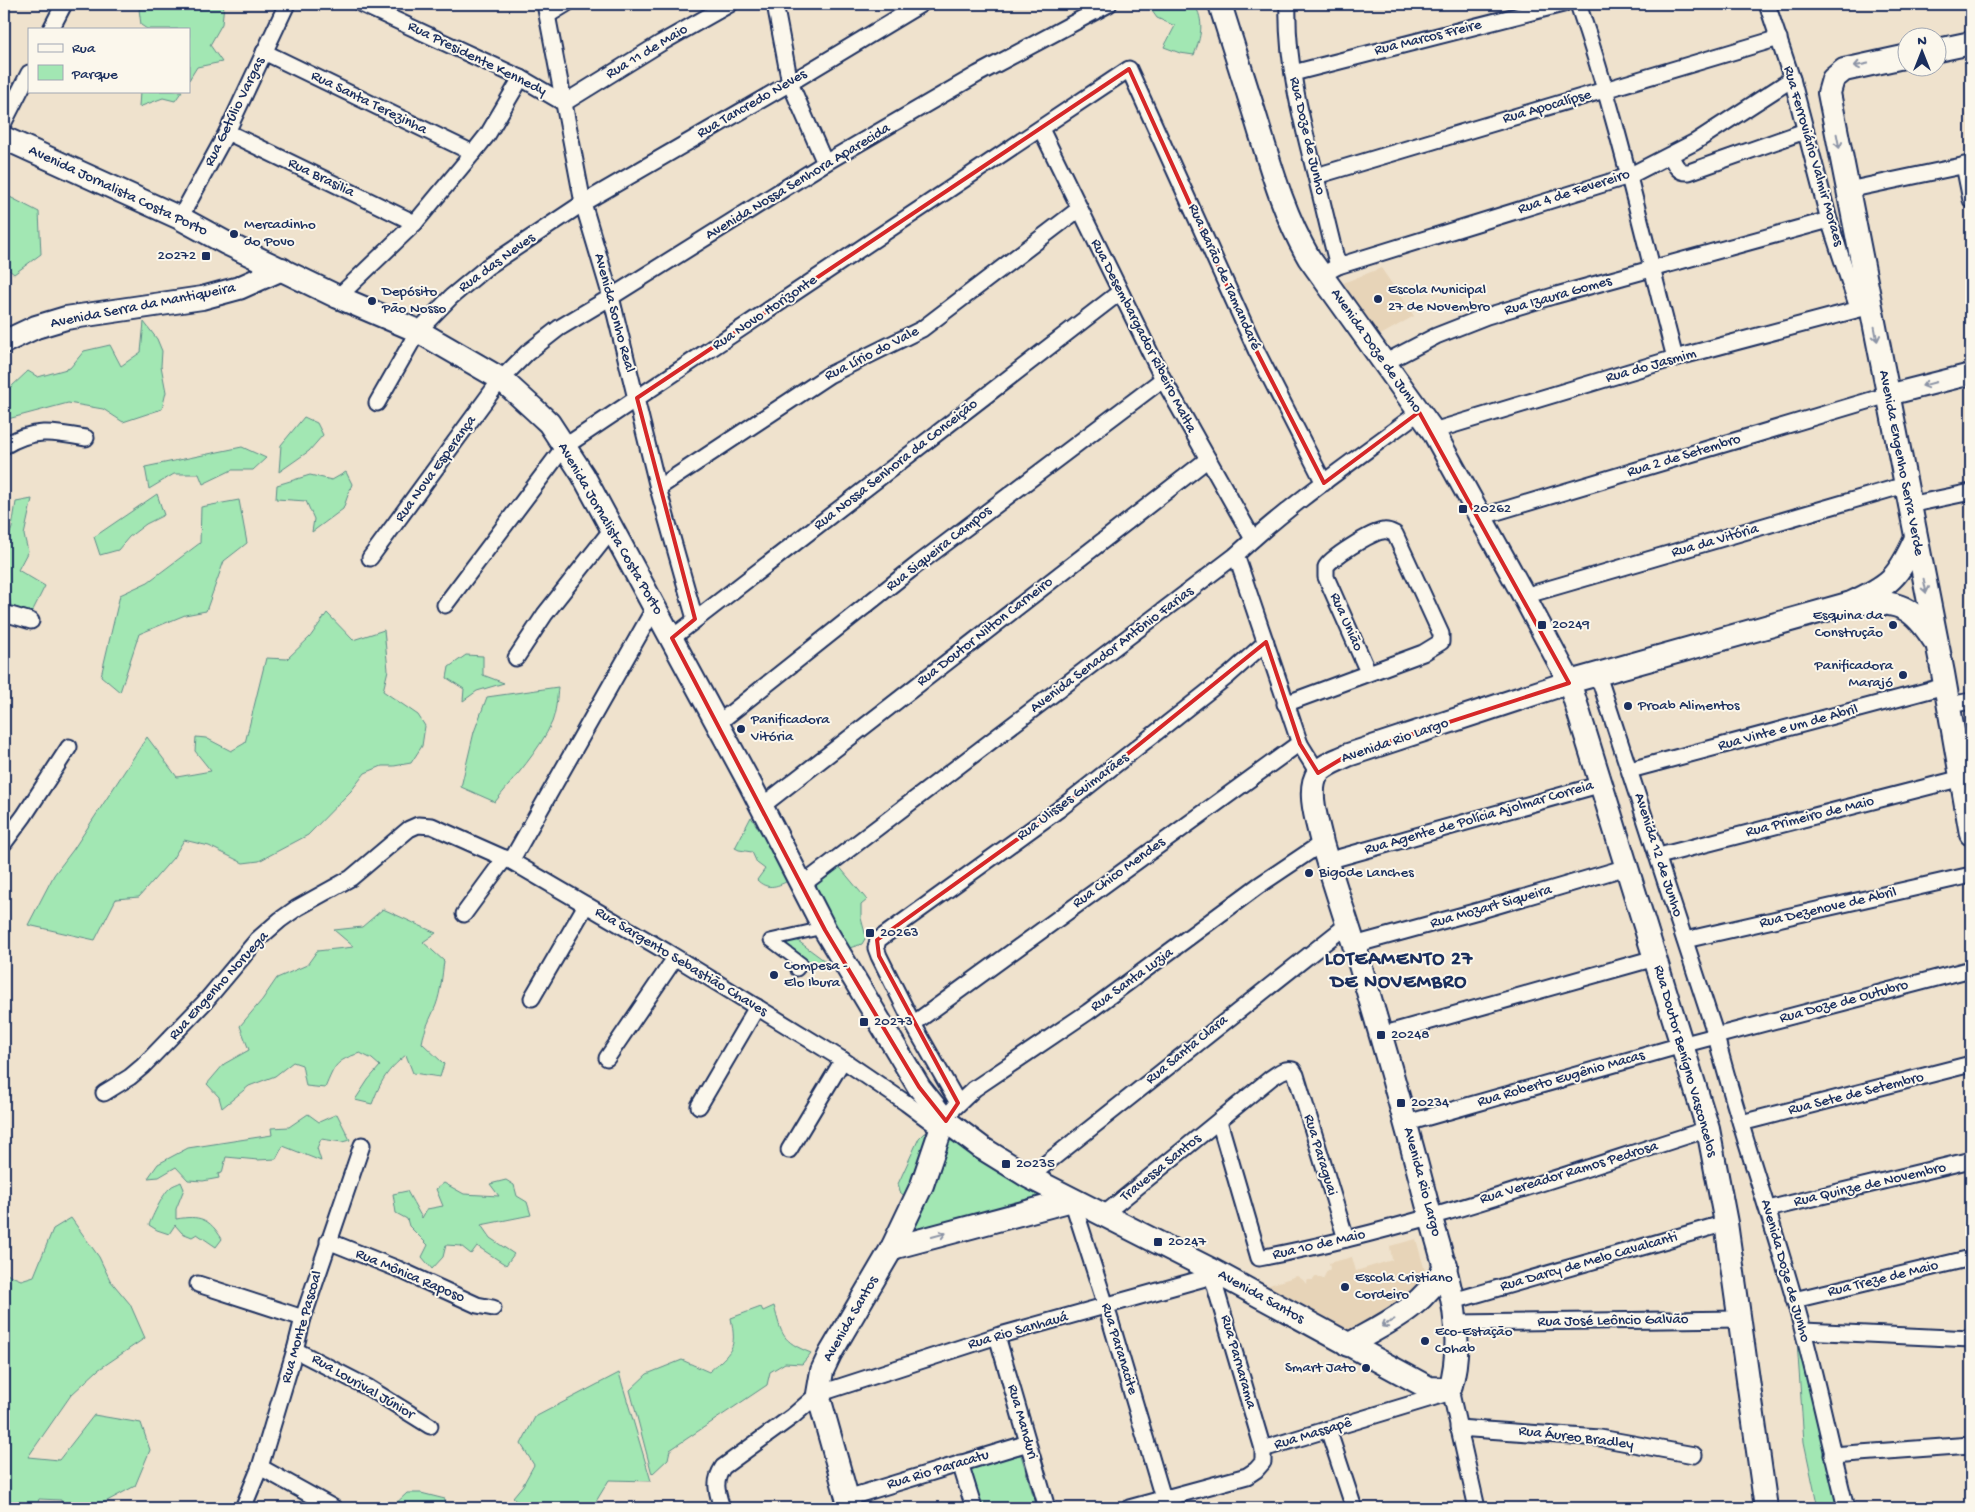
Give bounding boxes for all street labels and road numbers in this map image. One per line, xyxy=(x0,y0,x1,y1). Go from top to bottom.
street label: Rua Marcos Freire xyxy=(1373,16,1484,60)
street label: Rua Presidente Kennedy xyxy=(405,18,550,101)
street label: Rua 11 de Maio xyxy=(603,20,691,83)
street label: Rua Getúlio Vargas xyxy=(201,54,269,170)
street label: Rua Ferroviário Valmir Moraes xyxy=(1779,64,1847,249)
street label: Rua Tancredo Neves xyxy=(694,65,810,143)
street label: Rua Santa Terezinha xyxy=(308,67,431,139)
street label: Rua Doze de Junho xyxy=(1285,75,1329,197)
street label: Rua Apocalípse xyxy=(1501,86,1594,128)
street label: Avenida Nossa Senhora Aparecida xyxy=(702,119,894,244)
street label: Avenida Jornalista Costa Porto xyxy=(26,142,211,241)
street label: Rua Brasilia xyxy=(285,154,358,202)
street label: Rua 4 de Fevereiro xyxy=(1516,165,1632,219)
street label: Rua Barão de Tamandaré xyxy=(1184,201,1265,353)
street label: Rua das Neves xyxy=(455,229,539,297)
street label: Rua Desembargador Ribeiro Malta xyxy=(1086,236,1200,437)
street label: Avenida Sonho Real xyxy=(589,251,639,375)
street label: Rua Novo Horizonte xyxy=(709,271,821,355)
street label: Rua Izaura Gomes xyxy=(1502,272,1614,320)
street label: Avenida Serra da Mantiqueira xyxy=(49,279,238,333)
street label: Avenida Doze de Junho xyxy=(1326,285,1426,417)
street label: Rua Lírio do Vale xyxy=(822,322,922,385)
street label: Rua do Jasmim xyxy=(1604,344,1699,388)
street label: Avenida Engenho Serra Verde xyxy=(1874,369,1928,558)
street label: Rua Nossa Senhora da Conceição xyxy=(810,395,982,535)
street label: Rua Nova Esperança xyxy=(391,412,481,526)
street label: Rua 2 de Setembro xyxy=(1625,430,1743,482)
street label: Avenida Jornalista Costa Porto xyxy=(553,440,667,618)
street label: Rua Siqueira Campos xyxy=(883,502,996,596)
street label: Rua da Vitória xyxy=(1669,520,1761,562)
street label: Rua Doutor Nilton Carneiro xyxy=(913,573,1057,691)
street label: Avenida Senador Antônio Farias xyxy=(1027,582,1198,717)
street label: Rua União xyxy=(1325,590,1367,654)
street label: Rua Vinte e um de Abril xyxy=(1716,701,1860,755)
street label: Avenida Rio Largo xyxy=(1339,714,1451,768)
street label: Rua Ulisses Guimarães xyxy=(1013,749,1133,845)
street label: Rua Agente de Polícia Ajolmar Correia xyxy=(1362,776,1596,859)
street label: Avenida 12 de Junho xyxy=(1629,791,1687,919)
street label: Rua Primeiro de Maio xyxy=(1744,792,1876,842)
street label: Rua Chico Mendes xyxy=(1069,833,1169,913)
street label: Rua Mozart Siqueira xyxy=(1428,881,1555,933)
street label: Rua Dezenove de Abril xyxy=(1758,883,1898,933)
street label: Rua Sargento Sebastião Chaves xyxy=(591,903,771,1021)
street label: Rua Engenho Noruega xyxy=(165,927,273,1044)
street label: Rua Santa Luzia xyxy=(1087,944,1177,1016)
street label: Rua Doutor Benígno Vasconcelos xyxy=(1649,963,1721,1159)
street label: Rua Doze de Outubro xyxy=(1778,976,1911,1028)
street label: Rua Santa Clara xyxy=(1142,1011,1232,1089)
street label: Rua Roberto Eugênio Macas xyxy=(1475,1046,1647,1111)
street label: Rua Sete de Setembro xyxy=(1786,1068,1926,1120)
street label: Rua Paraguai xyxy=(1299,1112,1341,1198)
street label: Avenida Rio Largo xyxy=(1399,1126,1445,1239)
street label: Travessa Santos xyxy=(1116,1130,1205,1207)
street label: Rua Vereador Ramos Pedrosa xyxy=(1478,1137,1661,1209)
street label: Rua Quinze de Novembro xyxy=(1792,1159,1948,1211)
street label: Avenida Doze de Junho xyxy=(1756,1197,1814,1345)
street label: Rua 10 de Maio xyxy=(1271,1226,1367,1264)
street label: Rua Darcy de Melo Cavalcanti xyxy=(1498,1228,1680,1296)
street label: Rua Mônica Raposo xyxy=(353,1245,468,1307)
street label: Rua Treze de Maio xyxy=(1826,1257,1940,1301)
street label: Avenida Santos xyxy=(1215,1266,1308,1328)
street label: Rua Monte Pascoal xyxy=(277,1269,327,1385)
street label: Avenida Santos xyxy=(819,1272,883,1365)
street label: Rua Paranacite xyxy=(1097,1301,1142,1397)
street label: Rua Rio Sanhauá xyxy=(966,1308,1071,1354)
street label: Rua José Leôncio Galvão xyxy=(1537,1311,1689,1331)
street label: Rua Parnarama xyxy=(1216,1313,1260,1412)
street label: Rua Lourival Júnior xyxy=(308,1350,419,1425)
street label: Rua Manduri xyxy=(1003,1382,1041,1462)
street label: Rua Massapê xyxy=(1272,1414,1354,1454)
street label: Rua Áureo Bradley xyxy=(1518,1422,1635,1454)
street label: Rua Rio Paracatu xyxy=(885,1446,991,1494)

